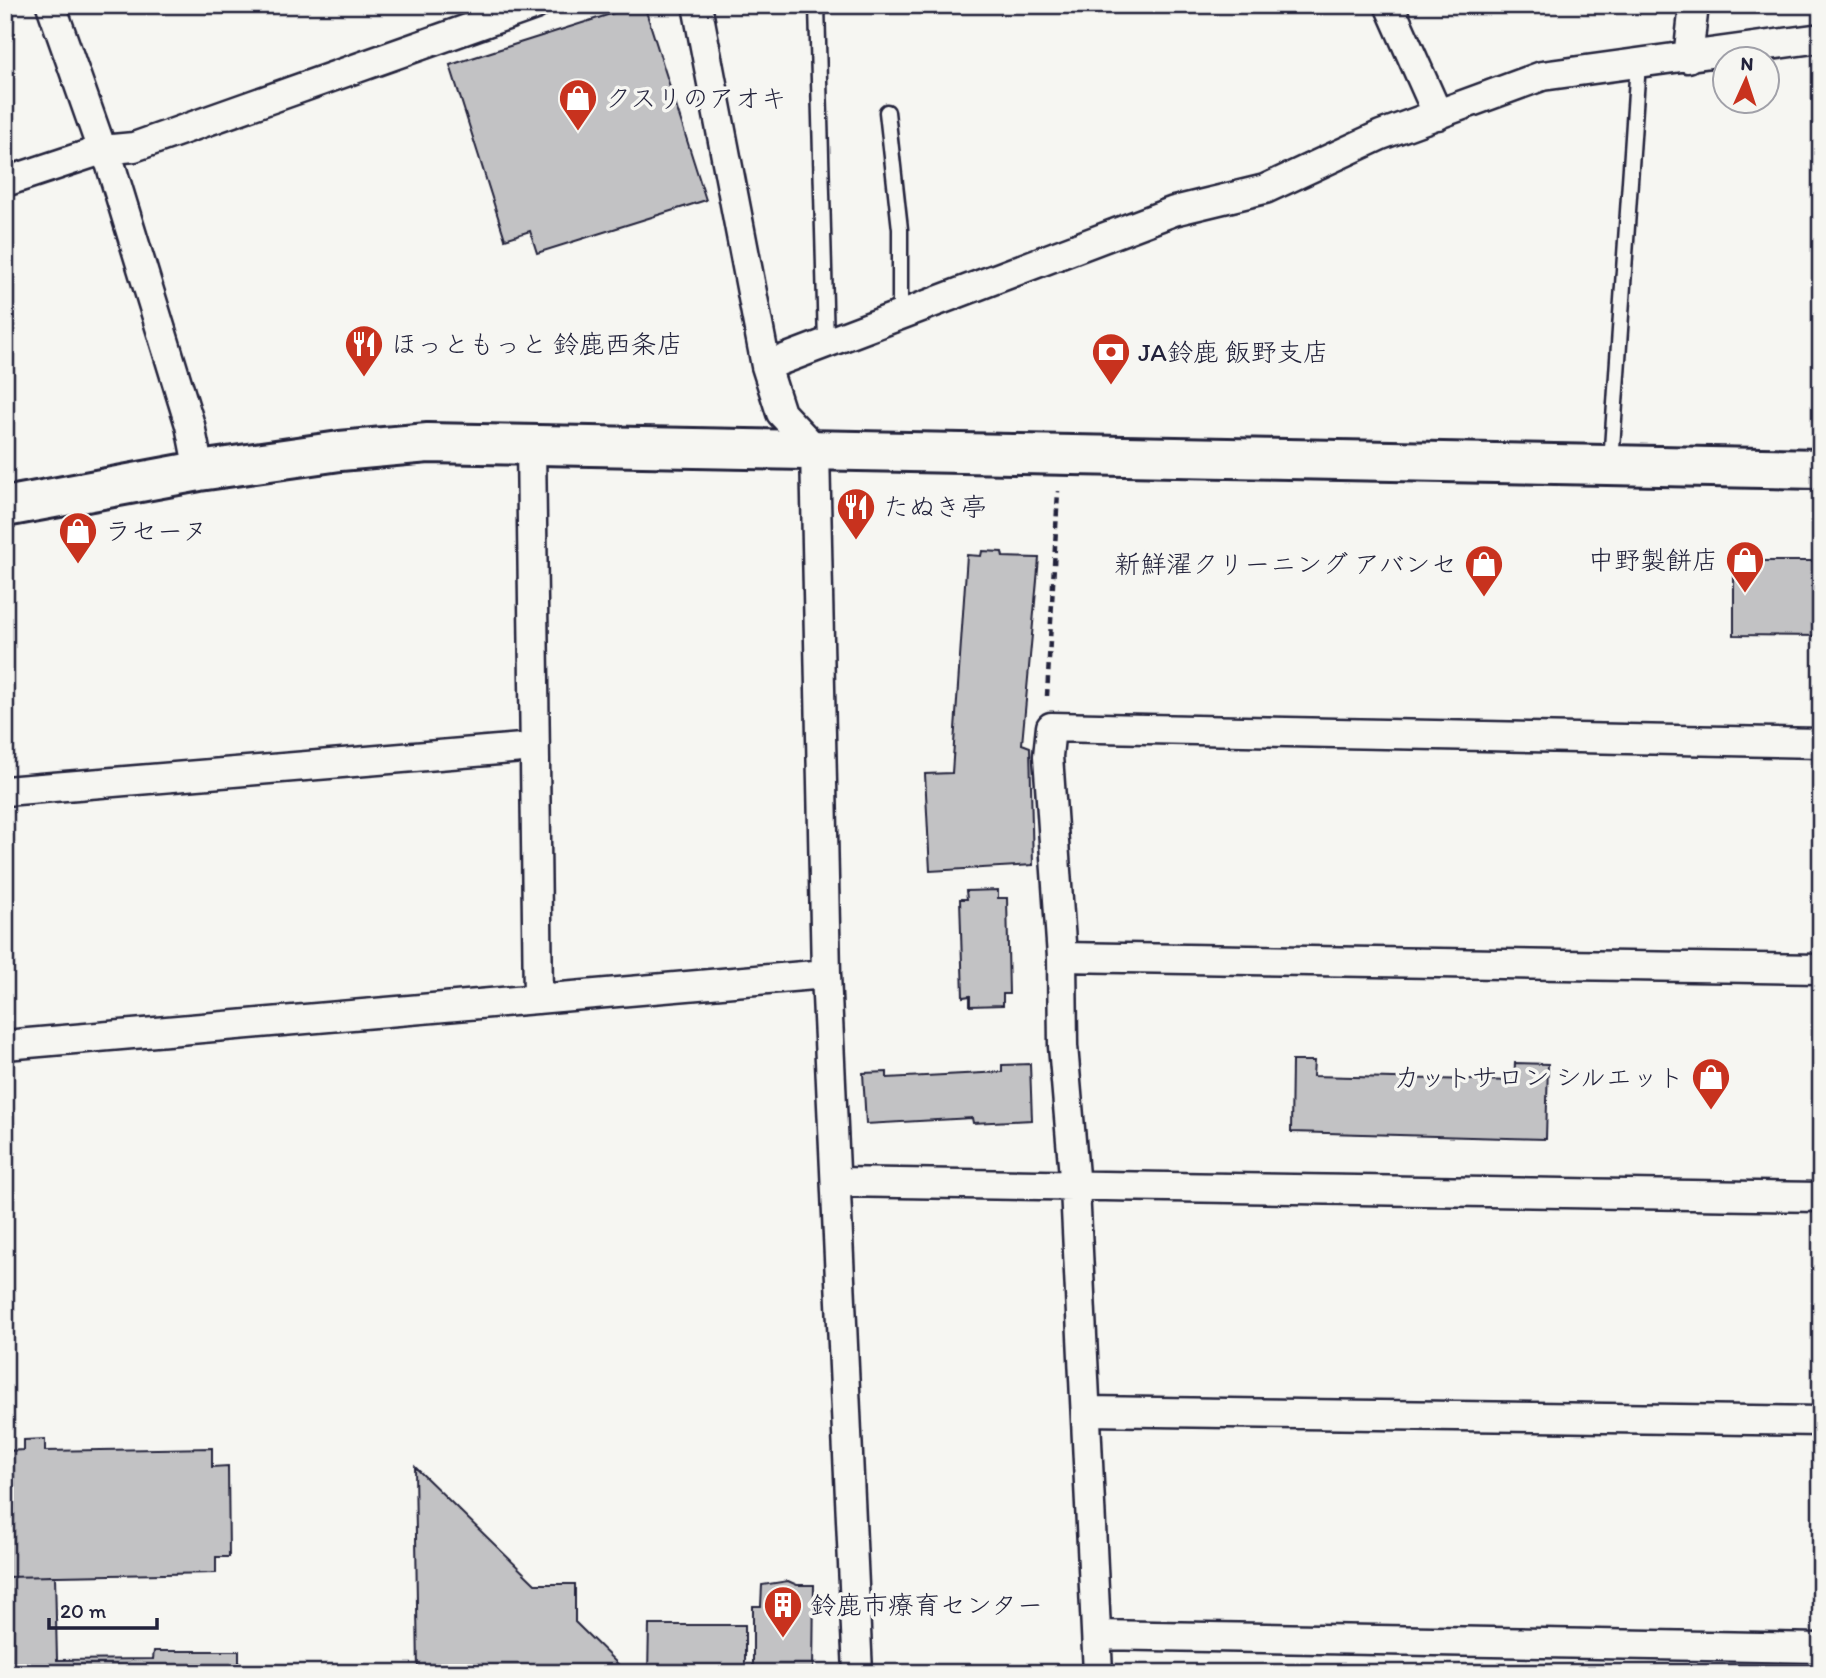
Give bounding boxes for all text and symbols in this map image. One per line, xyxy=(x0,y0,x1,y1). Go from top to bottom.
north arrow xyxy=(1710,46,1780,116)
text: N xyxy=(1740,52,1754,75)
shop icon: クスリのアオキ xyxy=(557,77,599,132)
place label: クスリのアオキ xyxy=(605,82,786,114)
restaurant icon: ほっともっと 鈴鹿西条店 xyxy=(343,323,385,378)
place label: ほっともっと 鈴鹿西条店 xyxy=(391,328,683,360)
bank icon: JA鈴鹿 飯野支店 xyxy=(1090,331,1132,386)
place label: JA鈴鹿 飯野支店 xyxy=(1138,336,1329,368)
restaurant icon: たぬき亭 xyxy=(835,486,877,541)
place label: たぬき亭 xyxy=(883,491,987,523)
shop icon: ラセーヌ xyxy=(57,510,99,565)
place label: ラセーヌ xyxy=(105,515,208,547)
shop icon: 中野製餅店 xyxy=(1724,539,1766,594)
shop icon: 新鮮濯クリーニング アバンセ xyxy=(1463,543,1505,598)
place label: 中野製餅店 xyxy=(1588,544,1718,576)
place label: 新鮮濯クリーニング アバンセ xyxy=(1114,548,1457,580)
shop icon: カットサロン シルエット xyxy=(1690,1056,1732,1111)
place label: カットサロン シルエット xyxy=(1394,1061,1684,1093)
building icon: 鈴鹿市療育センター xyxy=(762,1584,804,1639)
scale bar xyxy=(49,1587,158,1631)
place label: 鈴鹿市療育センター xyxy=(810,1589,1043,1621)
text: 20 m xyxy=(60,1598,107,1623)

